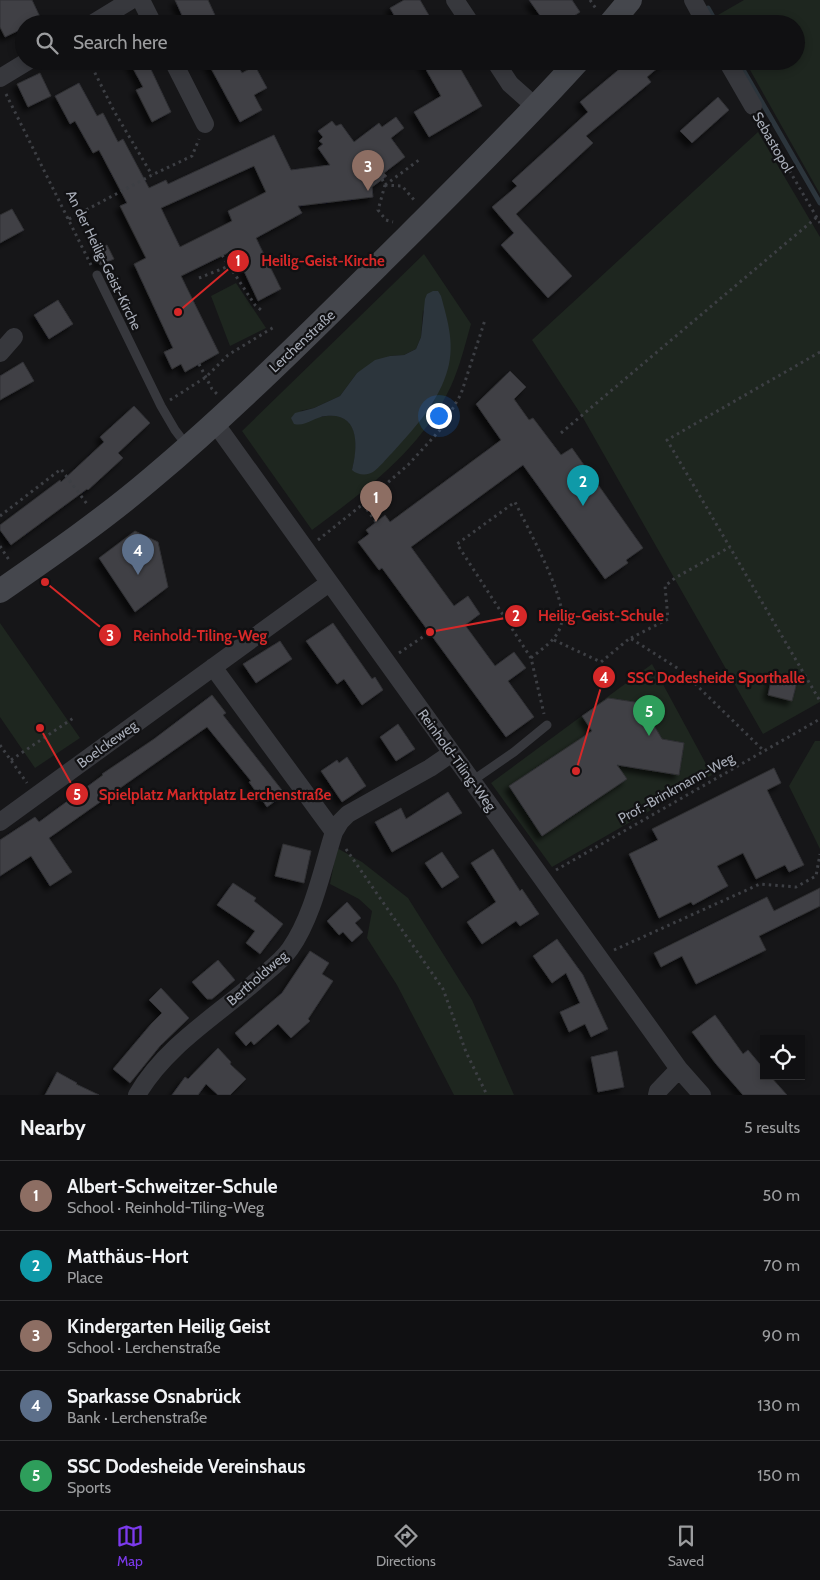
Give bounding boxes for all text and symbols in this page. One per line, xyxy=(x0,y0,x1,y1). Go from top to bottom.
search box xyxy=(15,15,805,70)
icon: search xyxy=(33,29,61,57)
text: Search here xyxy=(73,31,167,54)
street label: Sebastopol xyxy=(749,109,798,176)
pin: 3 xyxy=(352,150,384,191)
street label: An der Heilig-Geist-Kirche xyxy=(62,187,146,333)
callout: Heilig-Geist-Kirche xyxy=(226,246,394,276)
text: 1 xyxy=(235,252,241,270)
text: Heilig-Geist-Kirche xyxy=(261,252,385,270)
street label: Lerchenstraße xyxy=(265,306,339,376)
your location xyxy=(426,403,452,429)
pin: 2 xyxy=(567,465,599,506)
pin: 1 xyxy=(360,481,392,522)
pin: 4 xyxy=(122,534,154,575)
callout: Heilig-Geist-Schule xyxy=(503,601,674,631)
text: 2 xyxy=(512,607,520,625)
text: Heilig-Geist-Schule xyxy=(538,607,664,625)
callout: Reinhold-Tiling-Weg xyxy=(98,620,277,650)
text: 3 xyxy=(106,627,114,645)
text: Reinhold-Tiling-Weg xyxy=(133,627,267,645)
callout: SSC Dodesheide Sporthalle xyxy=(592,662,815,692)
text: 4 xyxy=(599,669,609,687)
text: SSC Dodesheide Sporthalle xyxy=(627,669,805,687)
pin: 5 xyxy=(633,695,665,736)
street label: Reinhold-Tiling-Weg xyxy=(414,705,501,815)
street label: Boelckeweg xyxy=(73,715,142,772)
street label: Prof.-Brinkmann-Weg xyxy=(615,748,738,827)
callout: Spielplatz Marktplatz Lerchenstraße xyxy=(64,779,342,809)
text: 5 xyxy=(73,786,81,804)
text: Spielplatz Marktplatz Lerchenstraße xyxy=(99,786,332,804)
street label: Bertholdweg xyxy=(223,946,292,1009)
map controls xyxy=(760,1035,805,1080)
button: locate xyxy=(760,1035,805,1080)
text: Nearby xyxy=(20,1115,86,1140)
text: 5 results xyxy=(744,1118,800,1137)
text: Albert-Schweitzer-Schule xyxy=(67,1175,278,1198)
text: 1 xyxy=(33,1186,39,1205)
text: 50 m xyxy=(763,1186,800,1205)
text: School · Reinhold-Tiling-Weg xyxy=(67,1198,264,1217)
text: Matthäus-Hort xyxy=(67,1245,189,1268)
text: 2 xyxy=(32,1256,40,1275)
text: 70 m xyxy=(763,1256,800,1275)
text: Place xyxy=(67,1268,103,1287)
text: Kindergarten Heilig Geist xyxy=(67,1315,270,1338)
text: 3 xyxy=(32,1326,40,1345)
text: 90 m xyxy=(762,1326,800,1345)
text: School · Lerchenstraße xyxy=(67,1338,221,1357)
text: Sparkasse Osnabrück xyxy=(67,1385,241,1408)
text: 4 xyxy=(31,1396,41,1415)
text: 130 m xyxy=(757,1396,800,1415)
text: Bank · Lerchenstraße xyxy=(67,1408,207,1427)
text: SSC Dodesheide Vereinshaus xyxy=(67,1455,306,1478)
text: 5 xyxy=(32,1466,40,1485)
text: 150 m xyxy=(757,1466,800,1485)
text: Sports xyxy=(67,1478,111,1497)
tab: Map xyxy=(116,1522,144,1570)
tab: Directions xyxy=(376,1522,436,1570)
tab: Saved xyxy=(668,1522,704,1570)

